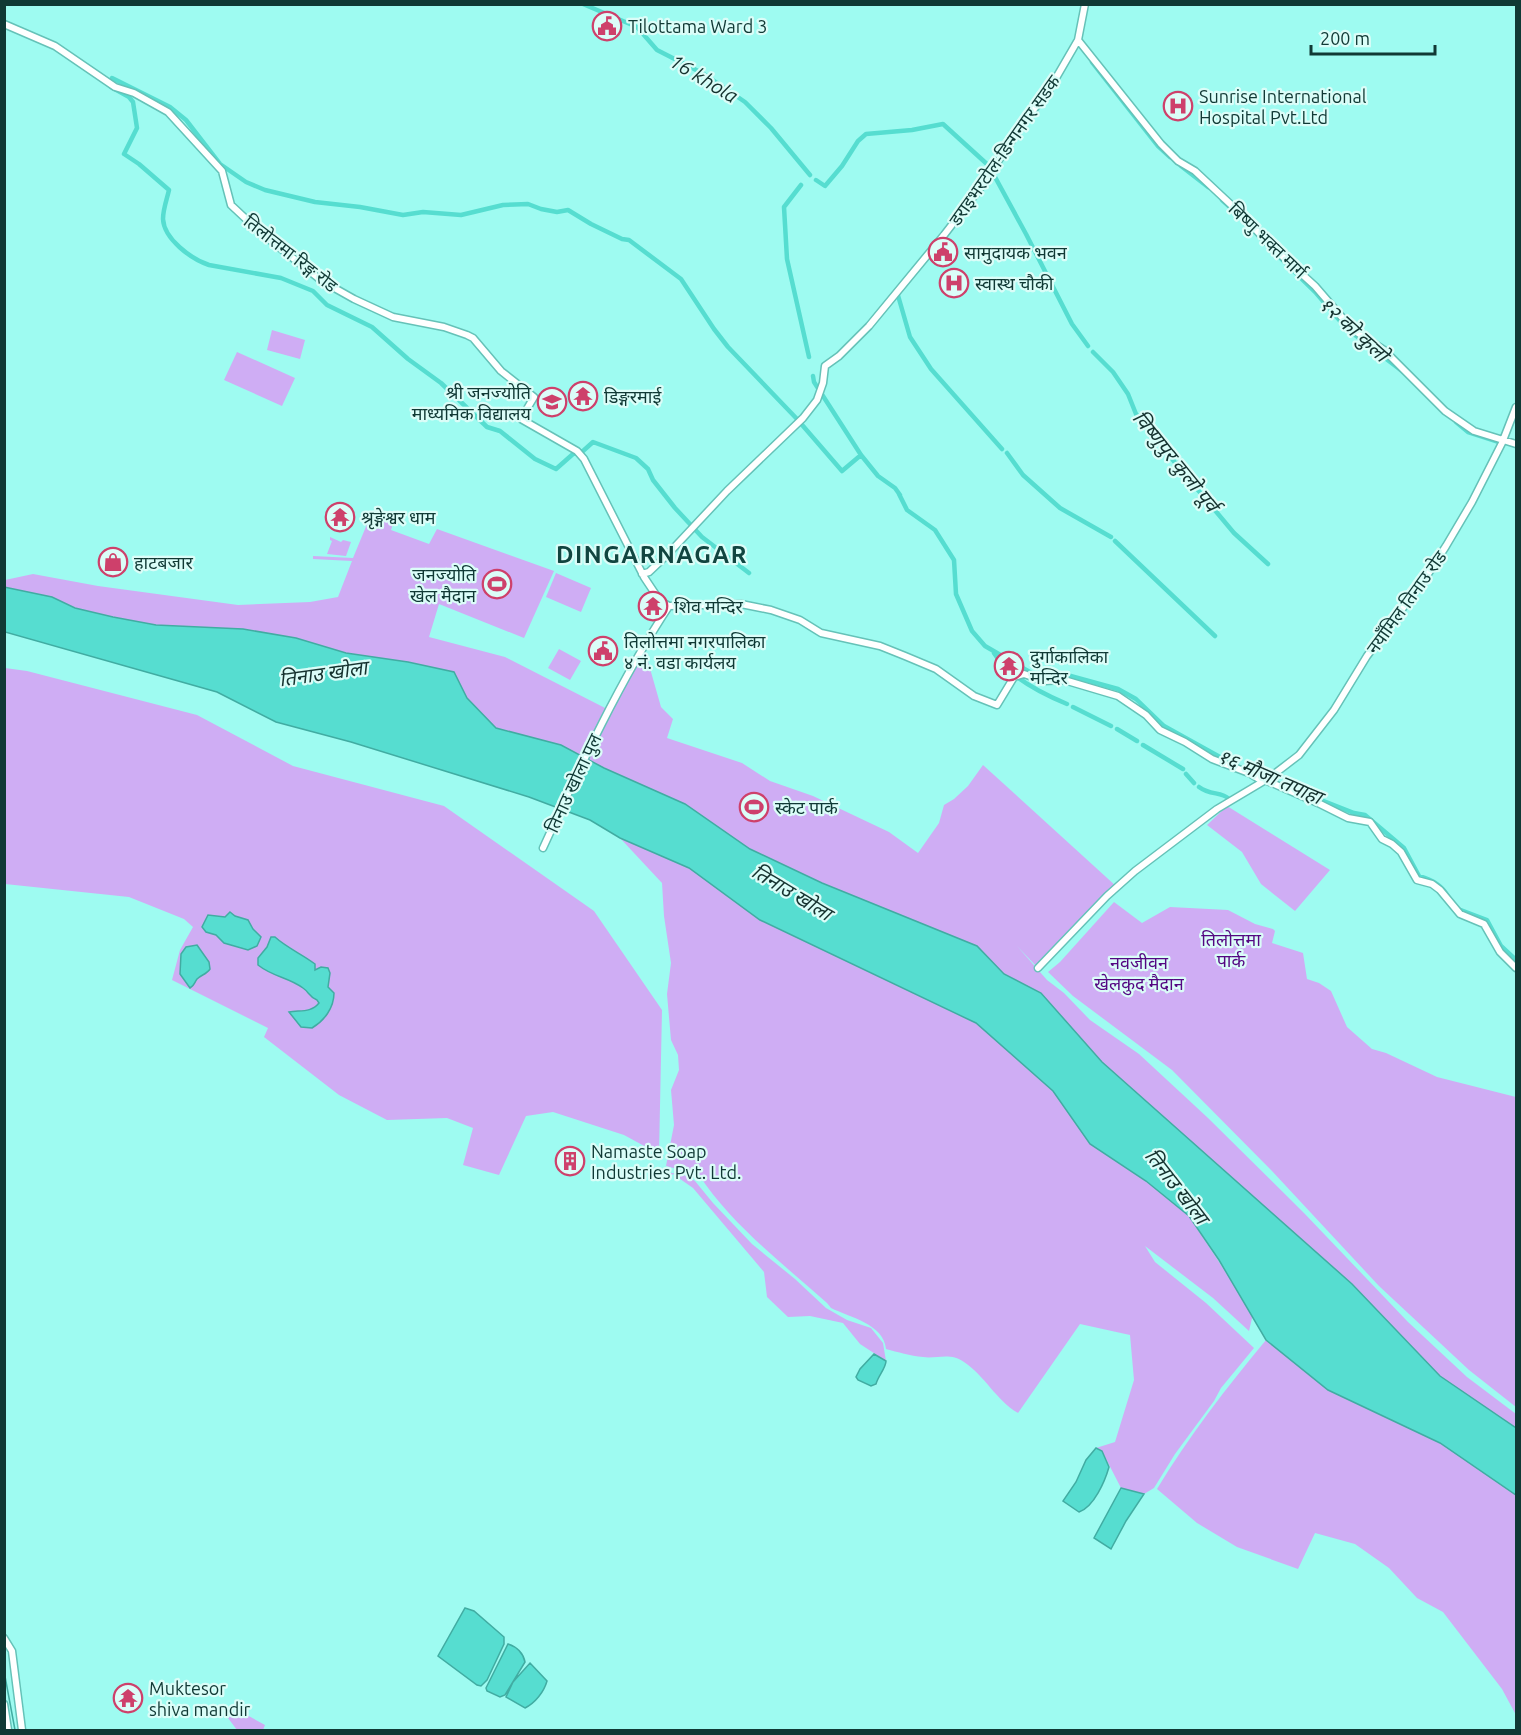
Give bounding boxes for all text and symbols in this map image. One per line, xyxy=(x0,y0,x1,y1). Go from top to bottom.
public building icon: Tilottama Ward 3 xyxy=(591,10,623,42)
place label: Tilottama Ward 3 xyxy=(628,16,767,36)
scale bar xyxy=(1311,18,1436,56)
text: 200 m xyxy=(1320,28,1370,48)
water label: 16 khola xyxy=(666,49,743,107)
street label: डराइभरटोल-डिन्गनगर सडक xyxy=(944,70,1064,230)
place label: Sunrise International Hospital Pvt.Ltd xyxy=(1199,86,1367,127)
hospital icon: Sunrise International Hospital Pvt.Ltd xyxy=(1162,90,1194,122)
street label: बिष्णु भक्त मार्ग xyxy=(1223,198,1312,285)
street label: तिलोत्तमा रिङ्ग रोड xyxy=(240,210,342,296)
public building icon: सामुदायक भवन xyxy=(927,236,959,268)
place label: सामुदायक भवन xyxy=(964,242,1068,265)
hospital icon: स्वास्थ चौकी xyxy=(938,267,970,299)
place label: स्वास्थ चौकी xyxy=(975,273,1054,293)
water label: १२ को कुलो xyxy=(1313,292,1396,370)
temple icon: डिङ्गरमाई xyxy=(567,380,599,412)
place label: श्री जनज्योति माध्यमिक विद्यालय xyxy=(412,382,532,423)
school or university icon: श्री जनज्योति माध्यमिक विद्यालय xyxy=(536,386,568,418)
place label: डिङ्गरमाई xyxy=(604,386,662,406)
water label: विष्णुपुर कुलो पूर्व xyxy=(1127,406,1227,521)
temple icon: श्रृङ्गेश्वर धाम xyxy=(324,501,356,533)
place label: श्रृङ्गेश्वर धाम xyxy=(361,507,437,530)
district label: DINGARNAGAR xyxy=(556,541,748,568)
shop icon: हाटबजार xyxy=(97,546,129,578)
street label: नयाँमिल तिनाउ रोड xyxy=(1362,546,1450,657)
place label: हाटबजार xyxy=(134,552,194,572)
place label: जनज्योति खेल मैदान xyxy=(410,564,477,605)
sports icon: जनज्योति खेल मैदान xyxy=(481,568,513,600)
temple icon: शिव मन्दिर xyxy=(637,590,669,622)
place label: शिव मन्दिर xyxy=(674,596,744,616)
place label: तिलोत्तमा नगरपालिका ४ नं. वडा कार्यलय xyxy=(624,631,766,672)
public building icon: तिलोत्तमा नगरपालिका ४ नं. वडा कार्यलय xyxy=(587,635,619,667)
place label: दुर्गाकालिका मन्दिर xyxy=(1030,646,1109,687)
temple icon: दुर्गाकालिका मन्दिर xyxy=(993,650,1025,682)
water label: तिनाउ खोला xyxy=(277,655,372,691)
street label: तिनाउ खोला पुल xyxy=(541,730,608,837)
water label: १६ मौजा तपाहा xyxy=(1214,744,1329,810)
sports icon: स्केट पार्क xyxy=(738,791,770,823)
place label: स्केट पार्क xyxy=(775,797,839,817)
water label: तिनाउ खोला xyxy=(748,859,839,927)
park label: तिलोत्तमा पार्क xyxy=(1201,929,1261,970)
park label: नवजीवन खेलकुद मैदान xyxy=(1094,952,1185,996)
place label: Namaste Soap Industries Pvt. Ltd. xyxy=(591,1141,741,1182)
water label: तिनाउ खोला xyxy=(1141,1144,1216,1231)
building icon: Namaste Soap Industries Pvt. Ltd. xyxy=(554,1145,586,1177)
place label: Muktesor shiva mandir xyxy=(149,1678,251,1719)
temple icon: Muktesor shiva mandir xyxy=(112,1682,144,1714)

